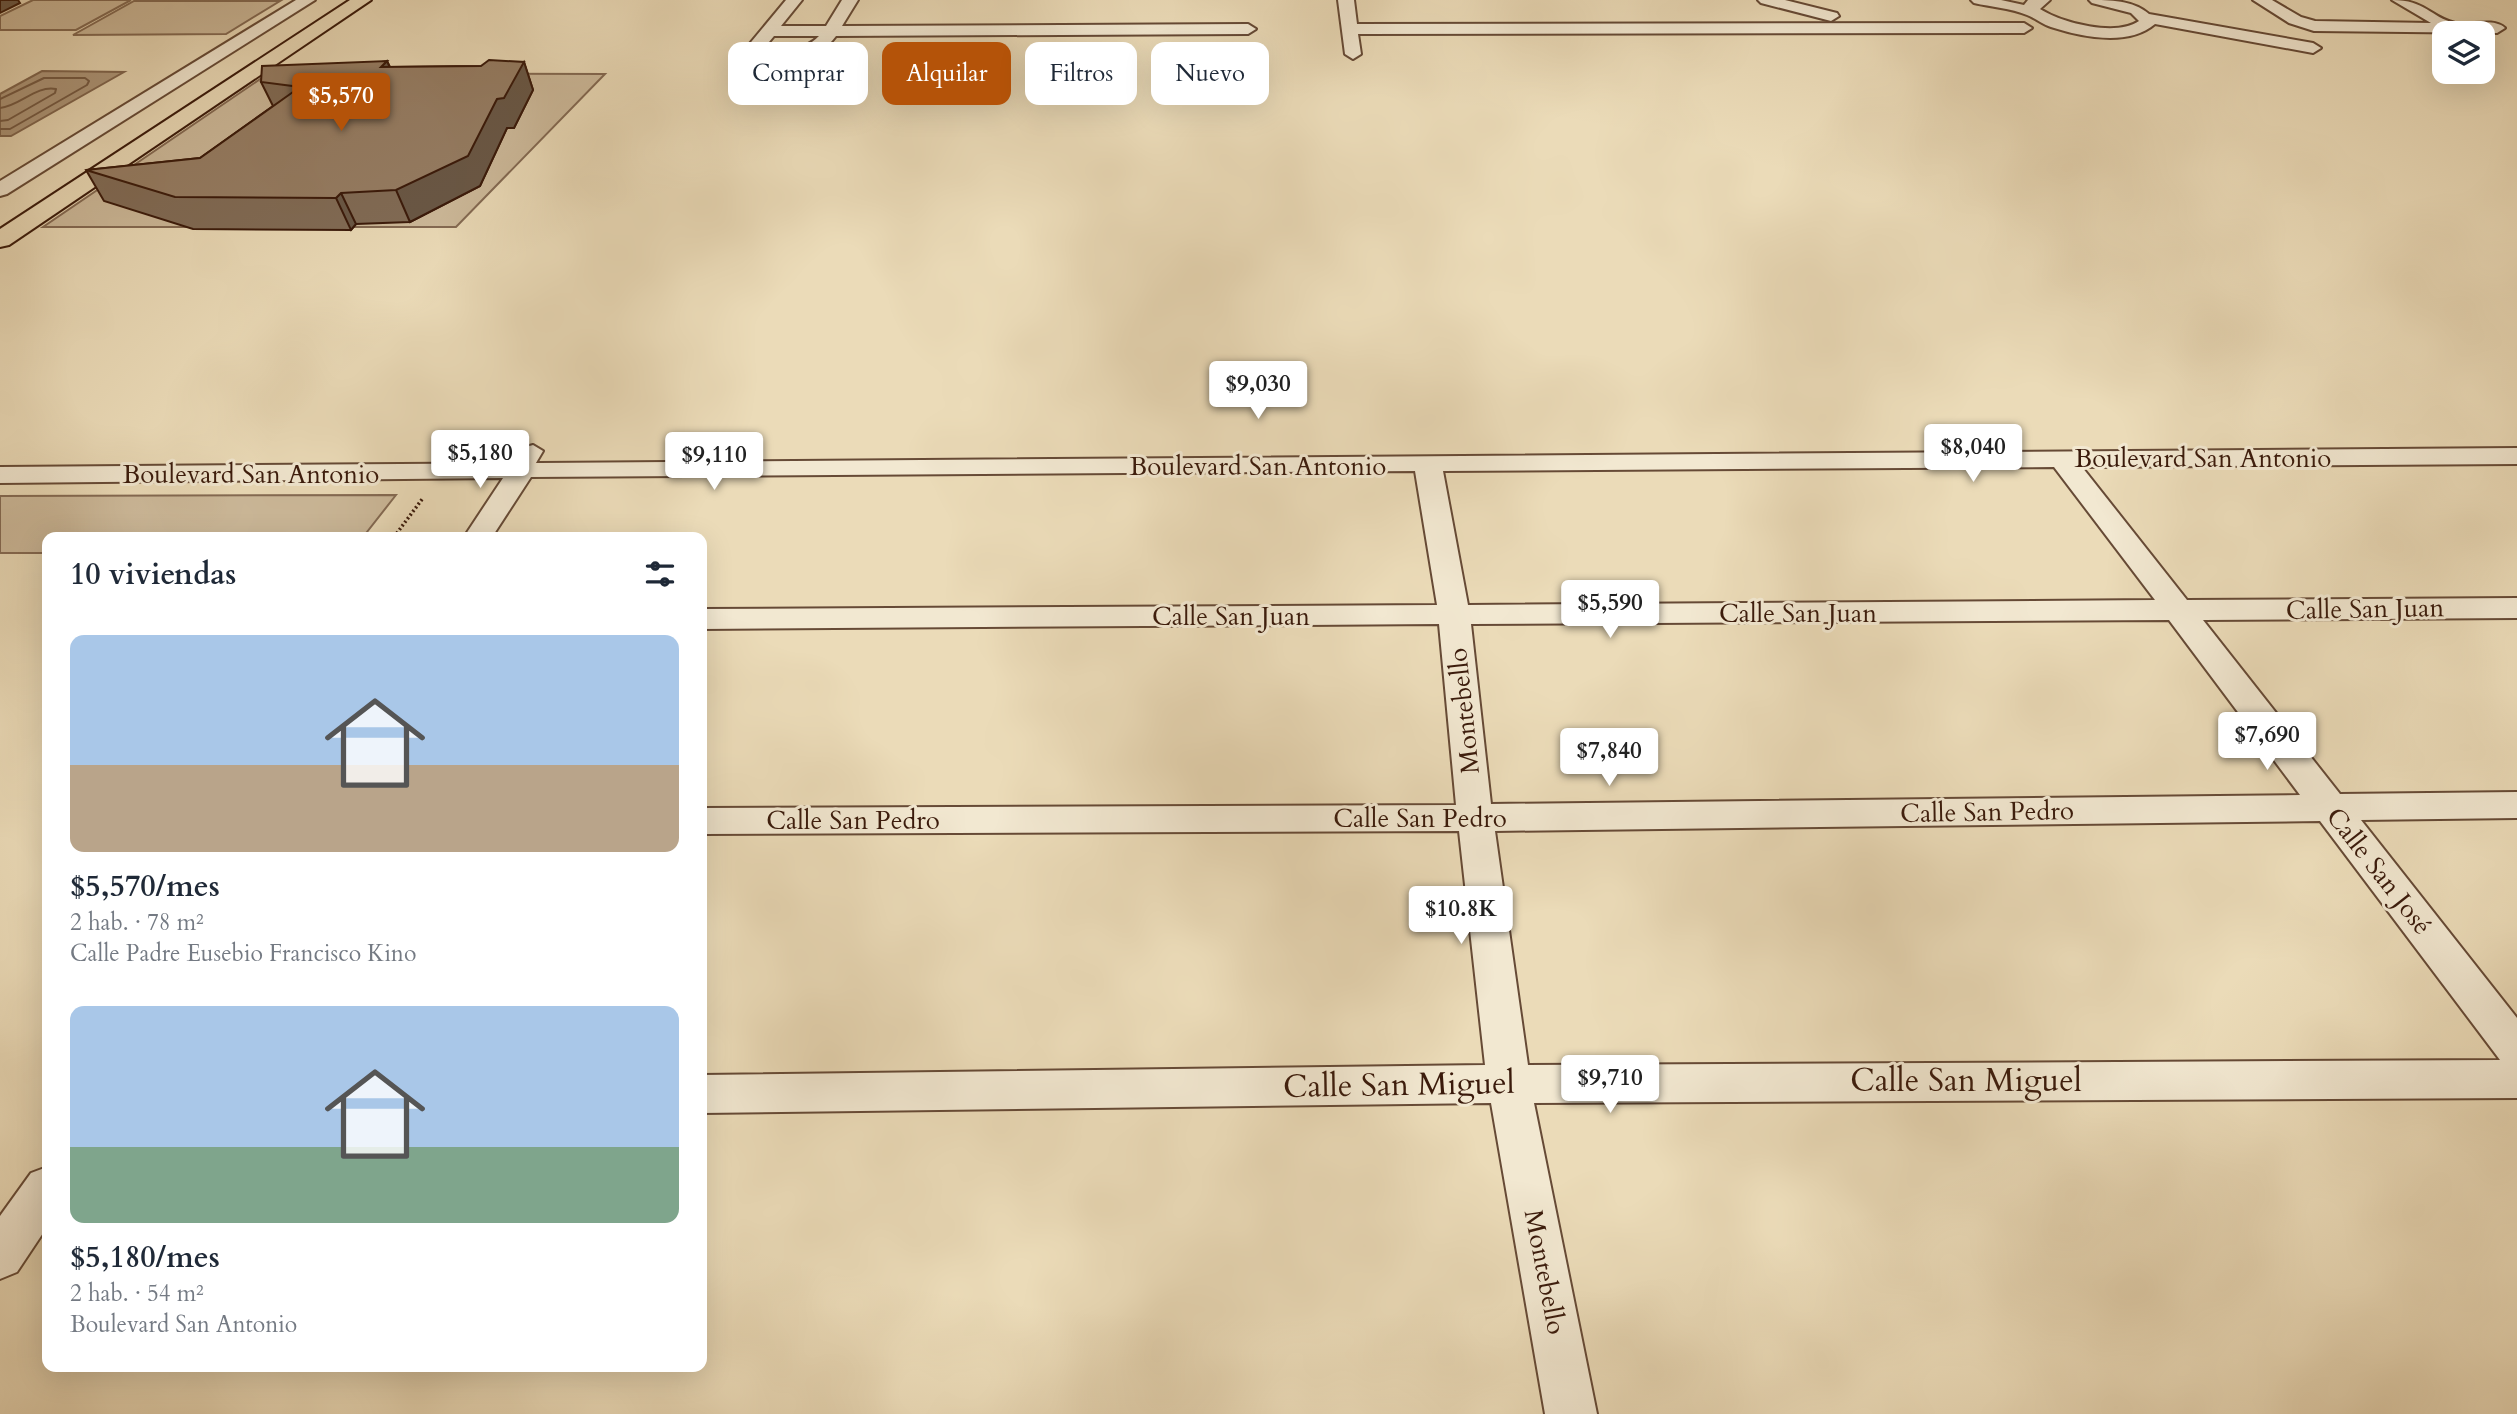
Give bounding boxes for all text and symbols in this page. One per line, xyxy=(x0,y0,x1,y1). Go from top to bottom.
map controls xyxy=(2432,21,2495,84)
button: layers xyxy=(2432,21,2495,84)
chip: Comprar xyxy=(728,42,868,105)
chip: Alquilar xyxy=(882,42,1011,105)
chip: Filtros xyxy=(1025,42,1137,105)
chip: Nuevo xyxy=(1151,42,1269,105)
pin: $5,570 xyxy=(284,74,398,133)
text: $5,570 xyxy=(308,80,374,111)
pin: $9,030 xyxy=(1201,362,1315,421)
text: $9,030 xyxy=(1225,368,1291,399)
pin: $8,040 xyxy=(1916,424,2030,484)
pin: $5,180 xyxy=(423,430,537,490)
text: $8,040 xyxy=(1940,431,2006,462)
pin: $9,110 xyxy=(657,433,771,492)
text: $5,180 xyxy=(447,437,513,468)
text: $9,110 xyxy=(681,439,747,470)
street label: Boulevard San Antonio xyxy=(2075,441,2331,476)
street label: Boulevard San Antonio xyxy=(1130,449,1386,484)
street label: Boulevard San Antonio xyxy=(123,457,379,492)
text: 10 viviendas xyxy=(70,554,236,595)
icon: filters xyxy=(641,555,679,593)
pin: $5,590 xyxy=(1553,580,1667,640)
text: $5,590 xyxy=(1577,587,1643,618)
street label: Calle San Juan xyxy=(2286,590,2445,628)
street label: Calle San Juan xyxy=(1719,596,1877,631)
street label: Calle San Juan xyxy=(1152,599,1310,634)
street label: Montebello xyxy=(1440,646,1488,776)
icon: home xyxy=(312,680,438,806)
pin: $7,690 xyxy=(2210,712,2324,772)
text: $7,690 xyxy=(2234,719,2300,750)
pin: $7,840 xyxy=(1552,728,1666,788)
text: $7,840 xyxy=(1576,735,1642,766)
street label: Calle San Pedro xyxy=(1900,793,2074,831)
street label: Calle San José xyxy=(2318,800,2440,942)
street label: Calle San Pedro xyxy=(1333,801,1507,836)
street label: Calle San Pedro xyxy=(766,803,940,838)
text: $5,570/mes xyxy=(70,866,220,907)
pin: $10.8K xyxy=(1404,886,1518,946)
text: $10.8K xyxy=(1425,893,1497,924)
text: 2 hab. · 78 m² xyxy=(70,907,204,938)
text: Calle Padre Eusebio Francisco Kino xyxy=(70,938,416,969)
icon: home xyxy=(312,1051,438,1177)
pin: $9,710 xyxy=(1553,1056,1667,1115)
street label: Calle San Miguel xyxy=(1850,1059,2082,1103)
street label: Calle San Miguel xyxy=(1283,1061,1515,1109)
text: $9,710 xyxy=(1577,1062,1643,1093)
street label: Montebello xyxy=(1516,1207,1574,1337)
text: $5,180/mes xyxy=(70,1237,220,1278)
text: 2 hab. · 54 m² xyxy=(70,1278,204,1309)
text: Boulevard San Antonio xyxy=(70,1309,297,1340)

